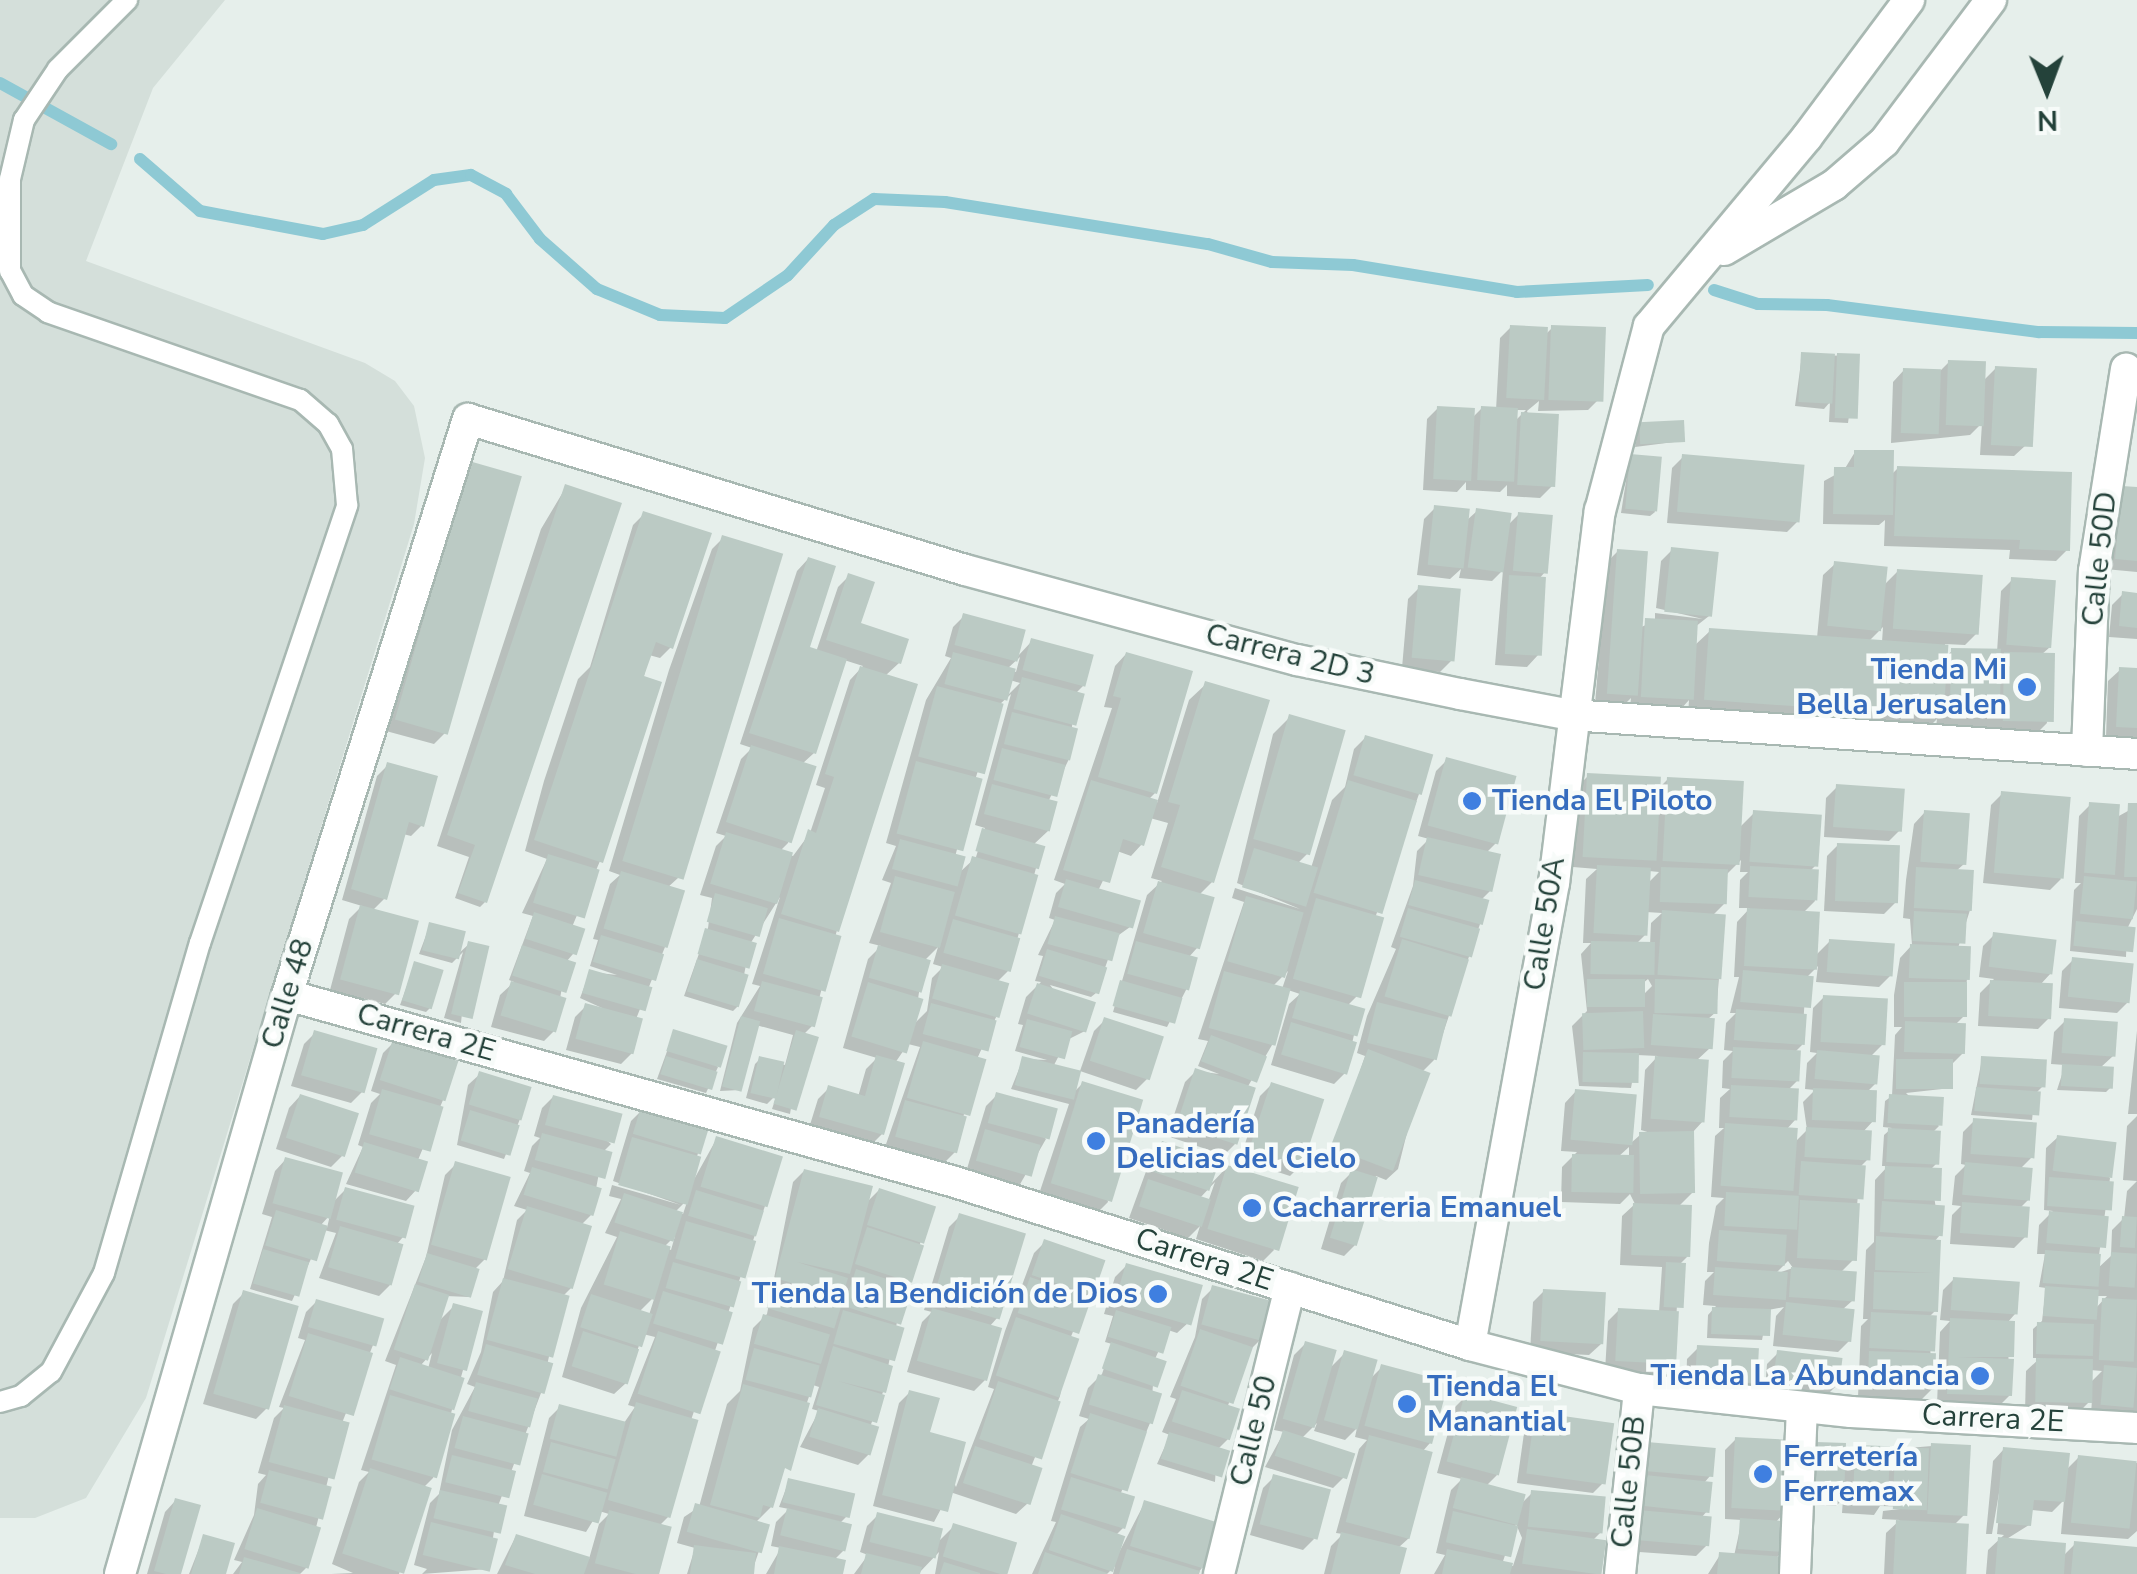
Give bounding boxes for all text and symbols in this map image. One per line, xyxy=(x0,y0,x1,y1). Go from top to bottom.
north arrow xyxy=(1997,40,2097,140)
text: N xyxy=(2037,101,2058,139)
street label: Calle 50D xyxy=(2075,490,2125,628)
street label: Carrera 2D 3 xyxy=(1202,617,1378,693)
place label: Tienda Mi Bella Jerusalen xyxy=(1796,652,2007,722)
marker: Tienda Mi Bella Jerusalen xyxy=(2016,676,2038,698)
place label: Tienda El Piloto xyxy=(1492,783,1713,819)
marker: Tienda El Piloto xyxy=(1461,790,1483,812)
street label: Calle 50A xyxy=(1517,855,1573,993)
street label: Calle 48 xyxy=(254,935,322,1053)
street label: Carrera 2E xyxy=(353,996,499,1070)
place label: Panadería Delicias del Cielo xyxy=(1116,1106,1356,1176)
marker: Panadería Delicias del Cielo xyxy=(1085,1130,1107,1152)
place label: Cacharreria Emanuel xyxy=(1272,1190,1561,1226)
marker: Cacharreria Emanuel xyxy=(1241,1197,1263,1219)
street label: Carrera 2E xyxy=(1131,1221,1277,1299)
place label: Tienda la Bendición de Dios xyxy=(752,1276,1138,1312)
marker: Tienda la Bendición de Dios xyxy=(1147,1283,1169,1305)
place label: Tienda La Abundancia xyxy=(1651,1358,1960,1394)
marker: Tienda La Abundancia xyxy=(1969,1365,1991,1387)
place label: Tienda El Manantial xyxy=(1427,1369,1566,1440)
street label: Calle 50 xyxy=(1223,1372,1285,1490)
marker: Tienda El Manantial xyxy=(1396,1393,1418,1415)
street label: Carrera 2E xyxy=(1921,1397,2065,1441)
street label: Calle 50B xyxy=(1604,1414,1654,1550)
place label: Ferretería Ferremax xyxy=(1783,1439,1919,1510)
marker: Ferretería Ferremax xyxy=(1752,1463,1774,1485)

